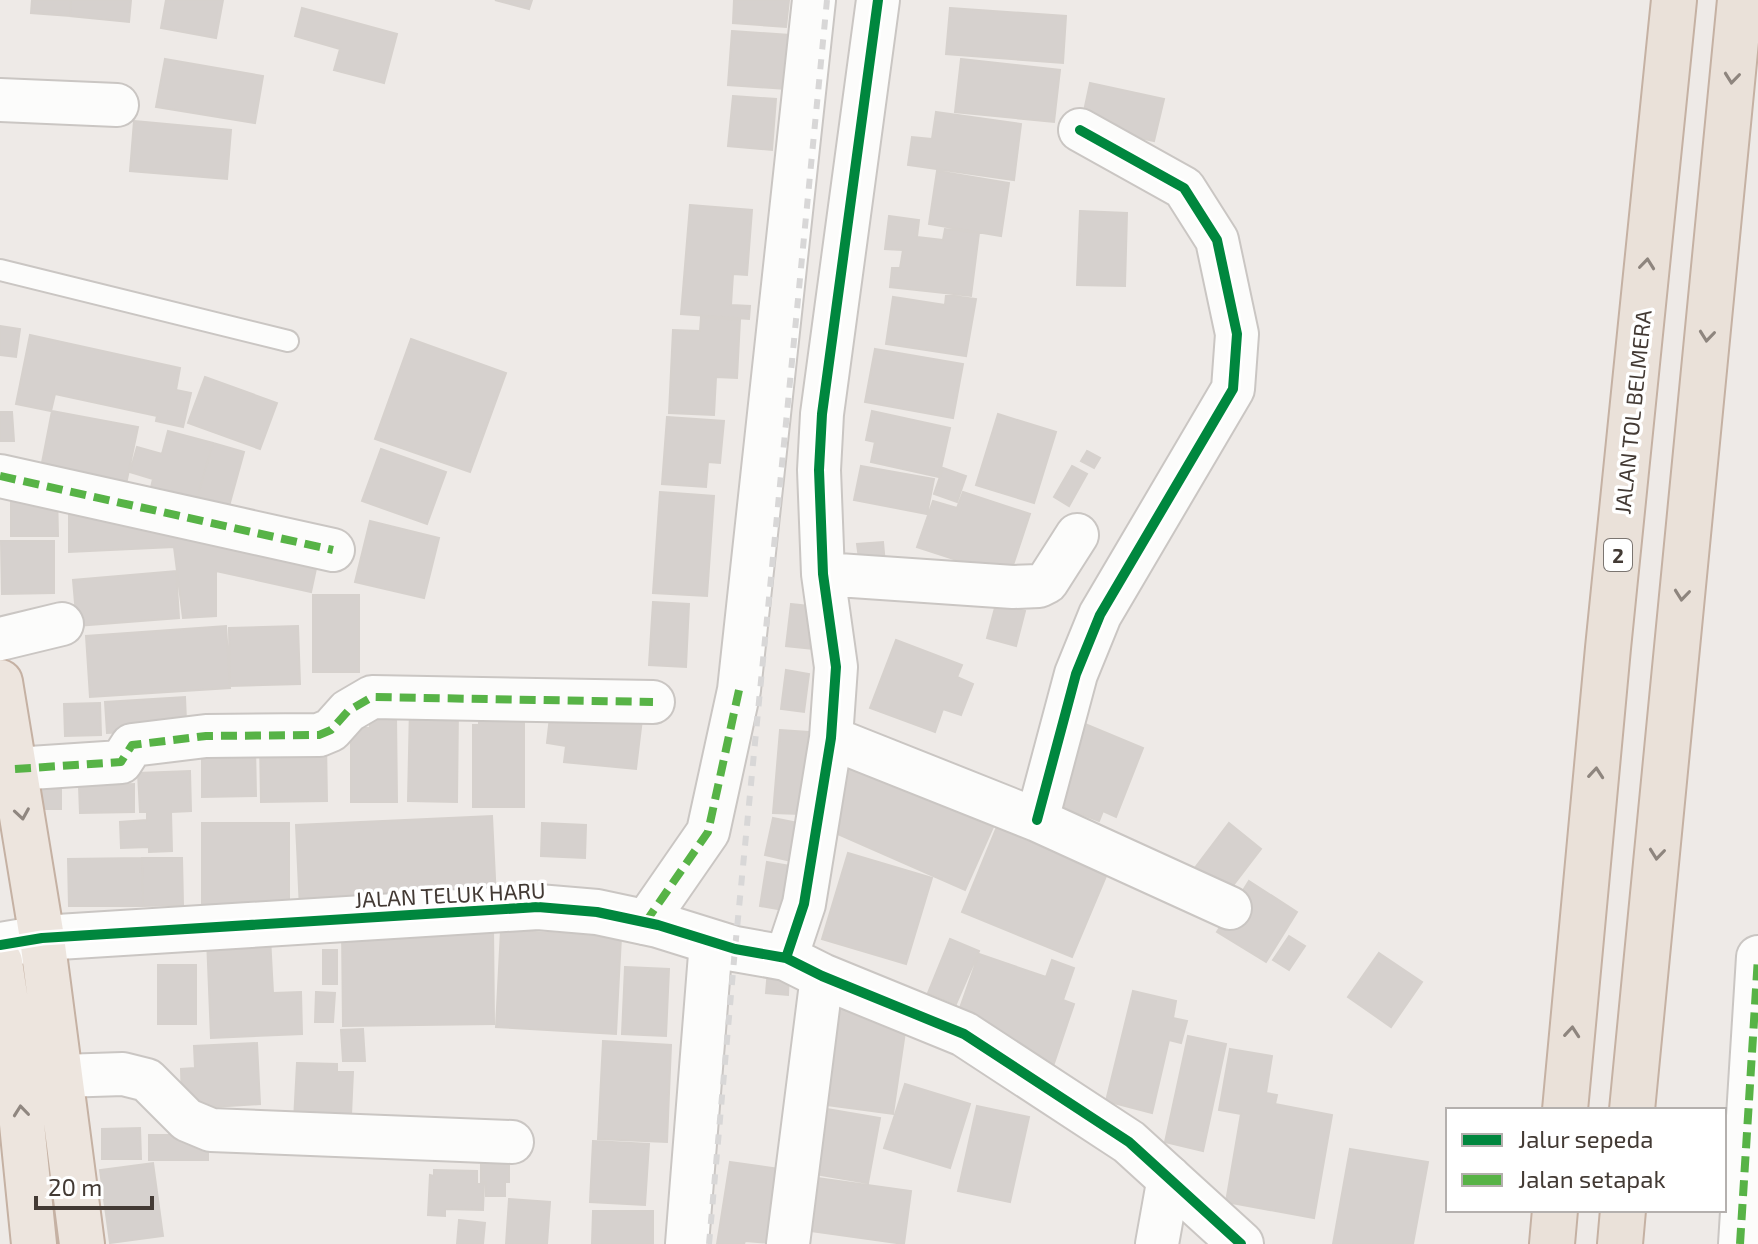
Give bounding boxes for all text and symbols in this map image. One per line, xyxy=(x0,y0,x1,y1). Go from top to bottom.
one-way arrow xyxy=(1724,72,1741,85)
one-way arrow xyxy=(1639,257,1656,270)
street label: JALAN TOL BELMERA xyxy=(1608,308,1656,515)
one-way arrow xyxy=(1699,330,1716,343)
road number: 2 xyxy=(1604,539,1632,571)
one-way arrow xyxy=(1673,589,1690,602)
one-way arrow xyxy=(1587,767,1604,780)
one-way arrow xyxy=(13,808,30,821)
one-way arrow xyxy=(1648,848,1665,861)
street label: JALAN TELUK HARU xyxy=(354,876,546,912)
one-way arrow xyxy=(1563,1025,1580,1038)
one-way arrow xyxy=(13,1104,30,1117)
legend xyxy=(1446,1108,1726,1212)
text: Jalur sepeda xyxy=(1518,1124,1653,1153)
scale bar xyxy=(36,1160,152,1210)
text: Jalan setapak xyxy=(1518,1164,1666,1193)
text: 20 m xyxy=(48,1172,102,1201)

